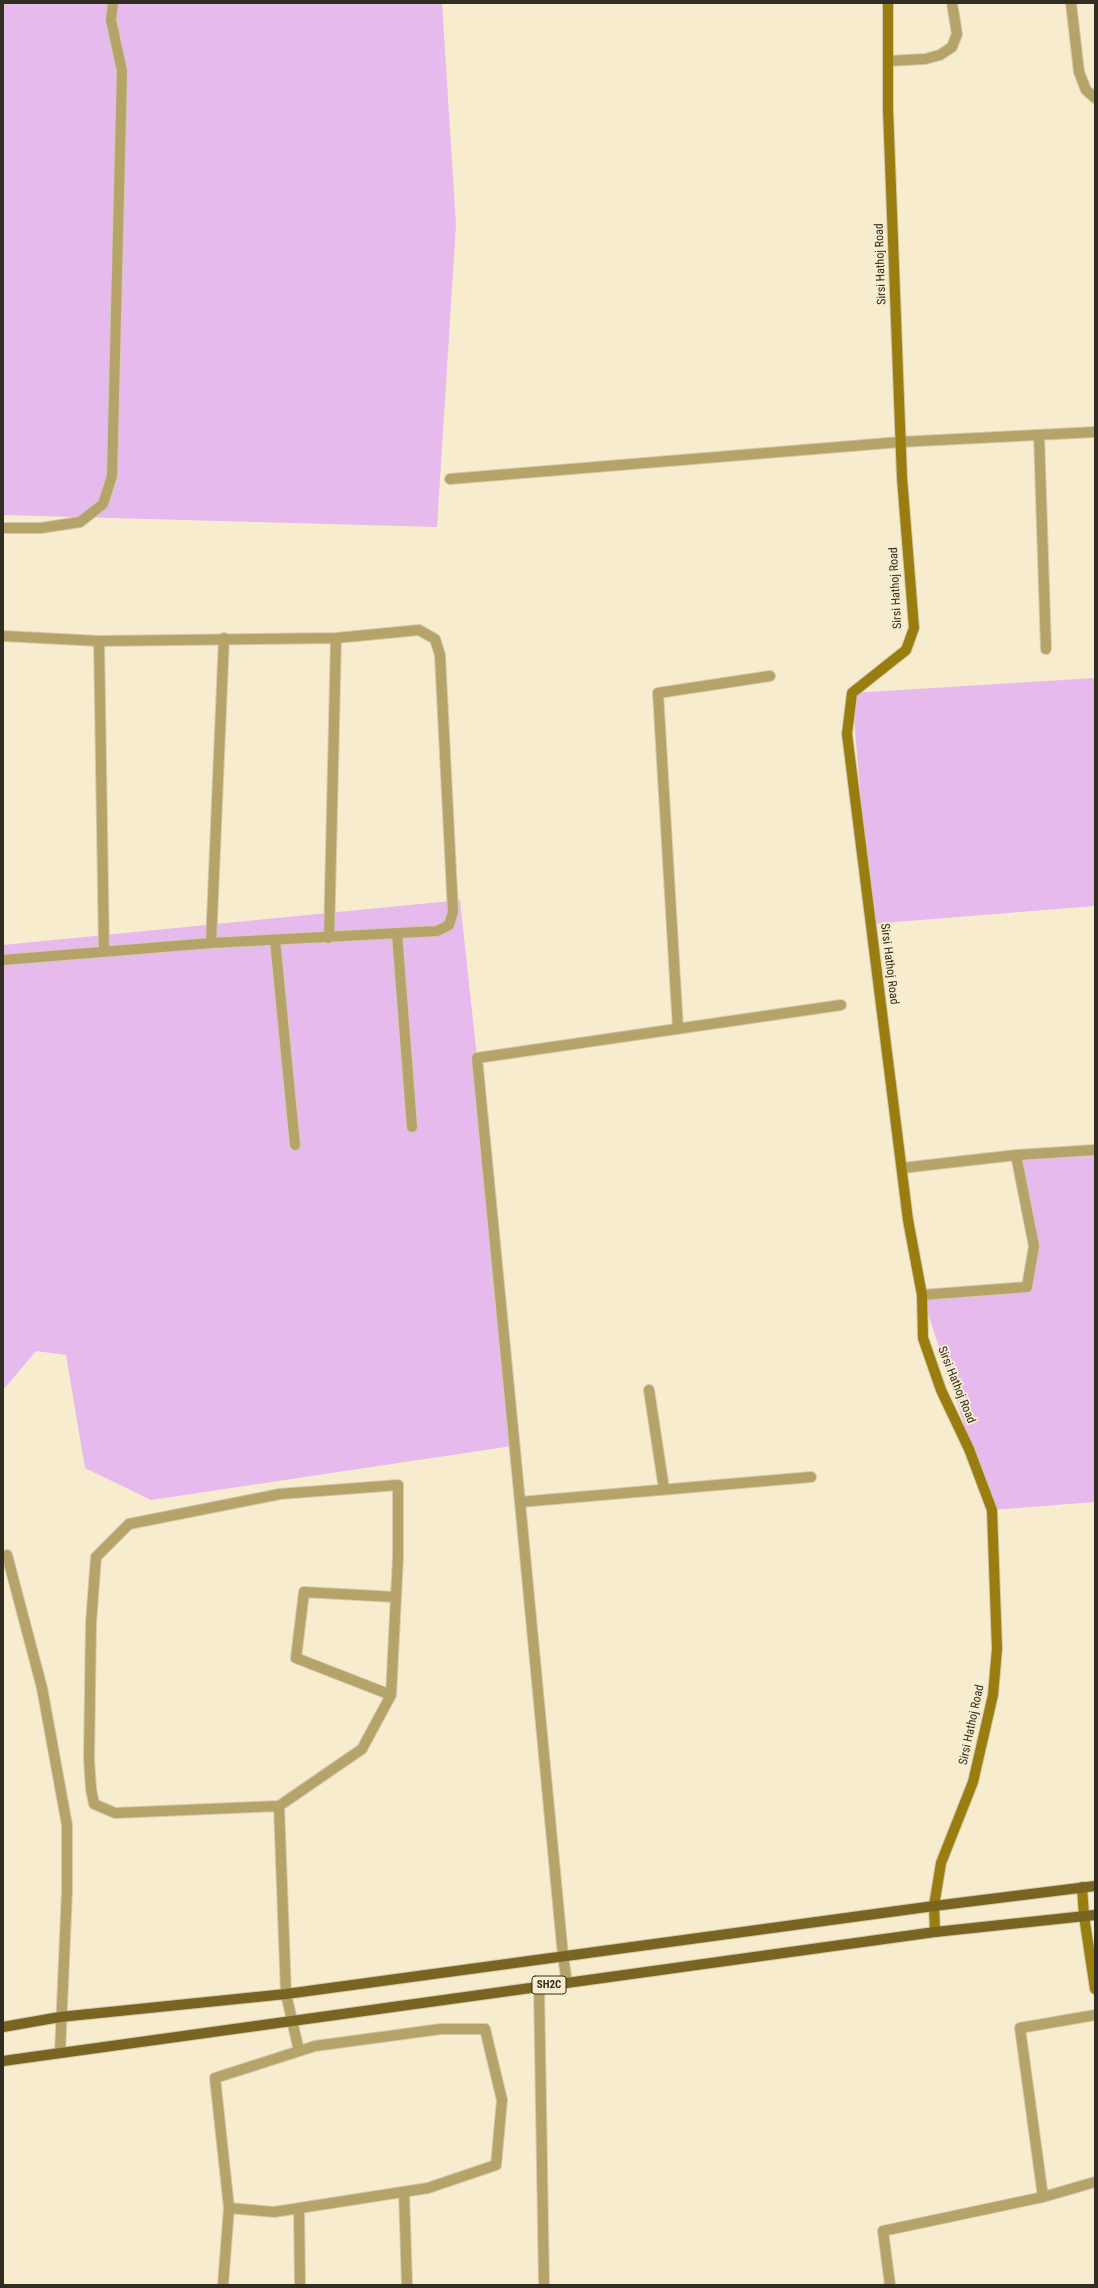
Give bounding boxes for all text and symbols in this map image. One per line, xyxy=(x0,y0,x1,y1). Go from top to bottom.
street label: Sirsi Hathoj Road xyxy=(872,223,890,305)
street label: Sirsi Hathoj Road xyxy=(887,547,905,629)
street label: Sirsi Hathoj Road xyxy=(877,923,901,1005)
street label: Sirsi Hathoj Road xyxy=(934,1344,978,1426)
street label: Sirsi Hathoj Road xyxy=(956,1684,988,1766)
road number: SH2C xyxy=(532,1976,566,1994)

